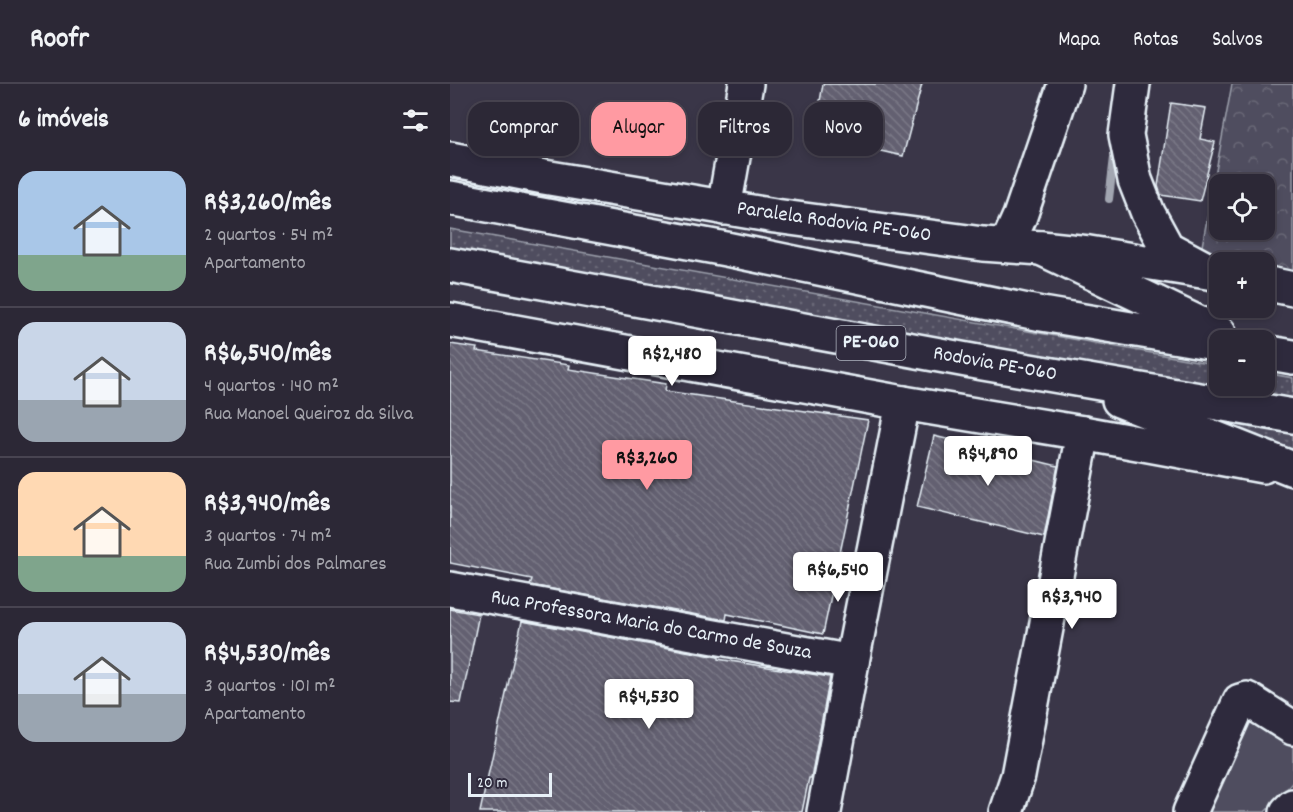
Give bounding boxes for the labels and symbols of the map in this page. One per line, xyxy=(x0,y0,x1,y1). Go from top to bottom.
street label: Paralela Rodovia PE-060 xyxy=(735,194,933,252)
road number: PE-060 xyxy=(836,326,906,360)
pin: R$2,480 xyxy=(617,336,727,387)
street label: Rodovia PE-060 xyxy=(931,339,1059,391)
pin: R$4,890 xyxy=(933,436,1043,487)
pin: R$3,260 xyxy=(592,440,702,491)
pin: R$6,540 xyxy=(783,552,893,603)
pin: R$3,940 xyxy=(1017,579,1127,630)
street label: Rua Professora Maria do Carmo de Souza xyxy=(488,583,815,669)
pin: R$4,530 xyxy=(594,679,704,730)
scale bar xyxy=(468,770,552,798)

